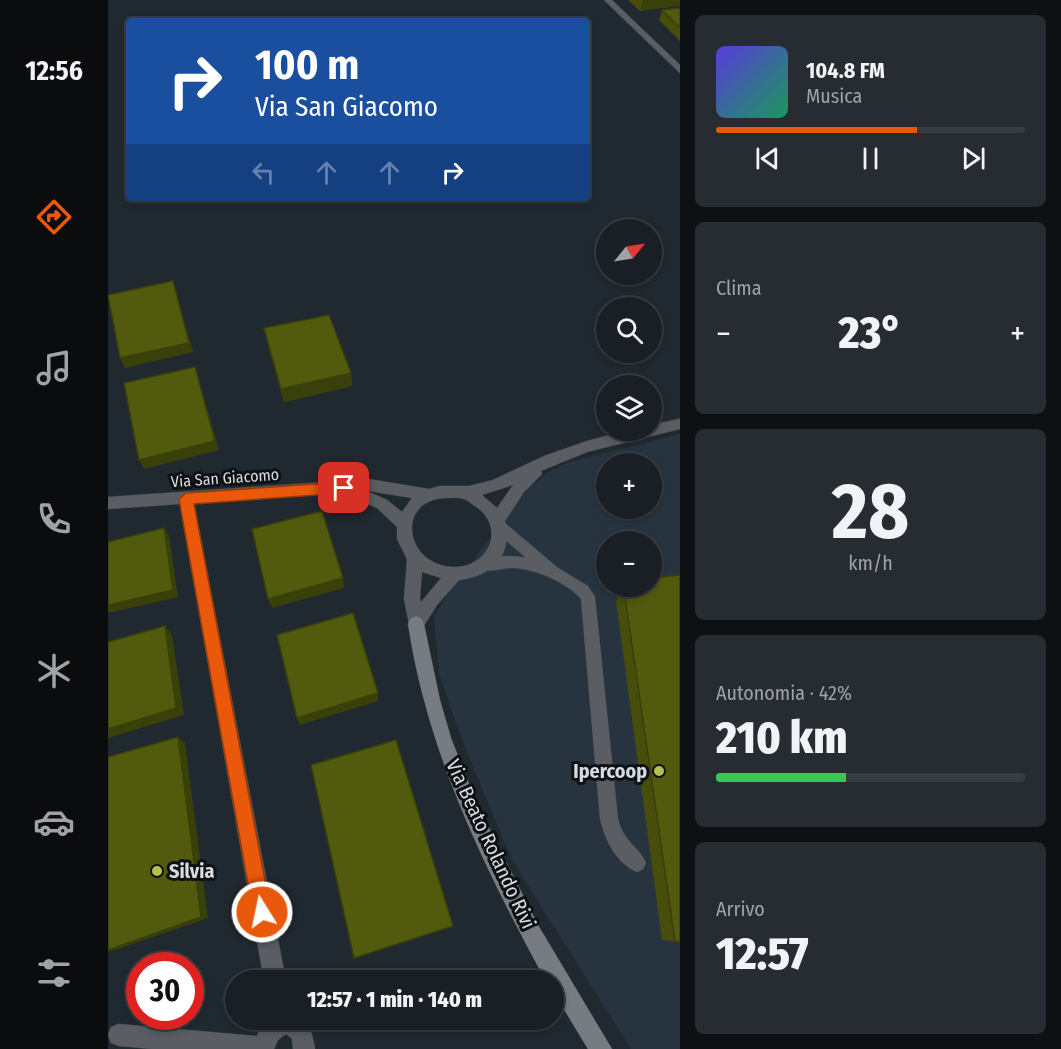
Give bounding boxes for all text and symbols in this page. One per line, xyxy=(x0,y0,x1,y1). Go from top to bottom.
text: 100 m xyxy=(255,40,359,90)
icon: right xyxy=(156,42,234,120)
text: 12:56 xyxy=(25,55,83,87)
text: 104.8 FM xyxy=(806,57,885,84)
text: Musica xyxy=(806,84,862,108)
text: Via San Giacomo xyxy=(255,91,438,123)
icon: previous xyxy=(751,142,784,175)
icon: pause xyxy=(854,142,887,175)
icon: next xyxy=(957,142,990,175)
icon: left xyxy=(247,156,280,189)
icon: ahead xyxy=(310,156,343,189)
icon: ahead xyxy=(373,156,406,189)
icon: right xyxy=(436,156,469,189)
icon: directions xyxy=(33,196,75,238)
north arrow xyxy=(596,219,662,285)
map controls xyxy=(596,219,662,597)
text: Clima xyxy=(716,276,761,300)
button: search xyxy=(596,297,662,363)
text: 23° xyxy=(839,306,902,360)
text: − xyxy=(716,314,731,354)
text: + xyxy=(1010,314,1025,354)
icon: music xyxy=(33,347,75,389)
button: layers xyxy=(596,375,662,441)
button: + xyxy=(596,453,662,519)
pin xyxy=(318,462,369,513)
street label: Via San Giacomo xyxy=(170,465,280,491)
text: 28 xyxy=(832,465,909,559)
icon: arrive xyxy=(327,471,360,504)
icon: phone xyxy=(33,498,75,540)
button: − xyxy=(596,531,662,597)
text: km/h xyxy=(848,551,893,575)
icon: climate xyxy=(33,650,75,692)
text: Autonomia · 42% xyxy=(716,681,852,705)
text: 210 km xyxy=(716,711,848,765)
street label: Via Beato Rolando Rivi xyxy=(441,756,541,932)
place label: Ipercoop xyxy=(573,759,647,783)
marker: Ipercoop xyxy=(652,764,666,778)
icon: car xyxy=(33,801,75,843)
place label: Silvia xyxy=(169,859,214,883)
marker: Silvia xyxy=(150,864,164,878)
position arrow xyxy=(230,880,294,944)
text: Arrivo xyxy=(716,897,765,921)
text: 12:57 xyxy=(716,927,808,981)
icon: filters xyxy=(33,952,75,994)
speed limit sign: 30 xyxy=(126,952,204,1030)
text: 12:57 · 1 min · 140 m xyxy=(307,986,482,1013)

